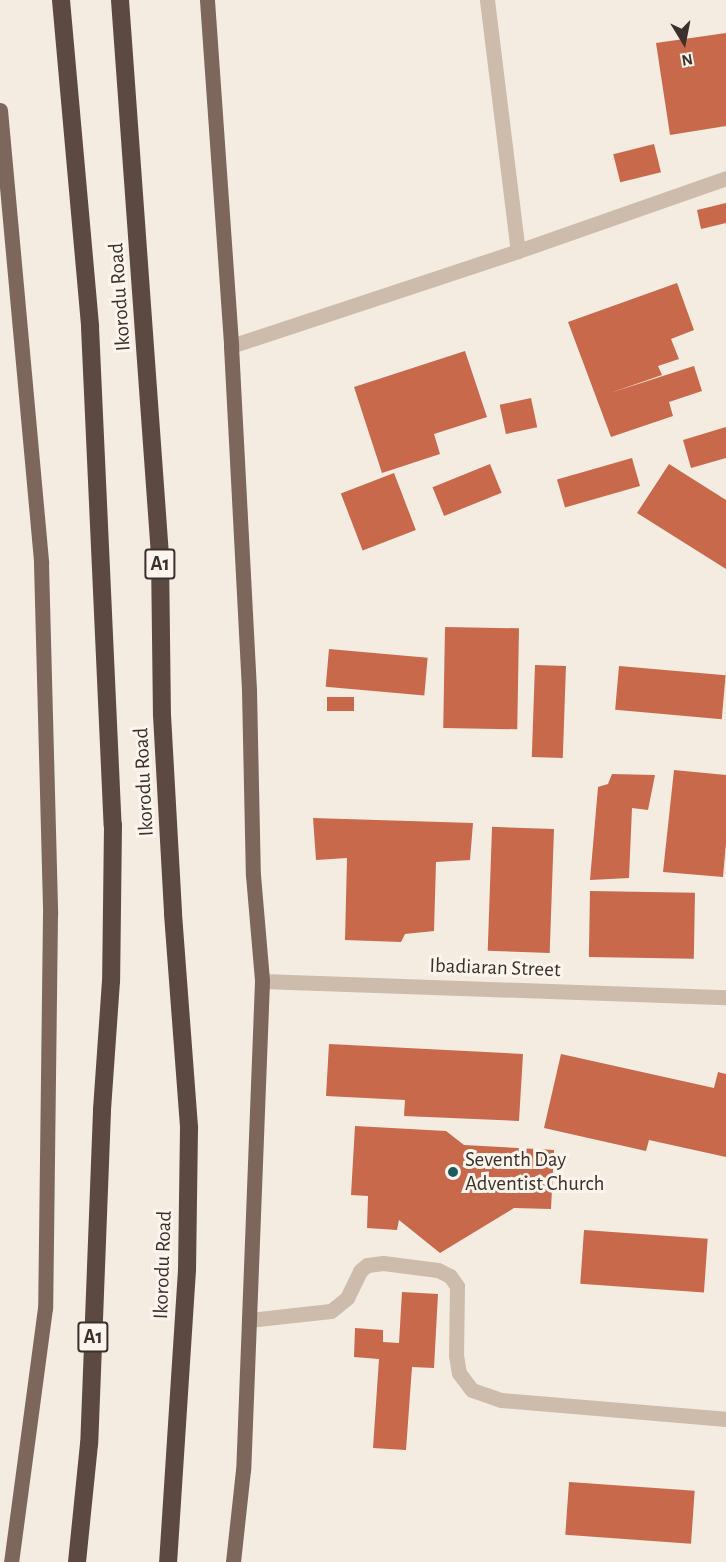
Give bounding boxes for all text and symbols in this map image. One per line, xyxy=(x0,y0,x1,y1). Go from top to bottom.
north arrow xyxy=(654,12,714,72)
text: N xyxy=(680,51,694,69)
street label: Ikorodu Road xyxy=(104,242,136,352)
road number: A1 xyxy=(144,547,176,581)
street label: Ikorodu Road xyxy=(129,727,159,837)
street label: Ibadiaran Street xyxy=(429,953,561,983)
place label: Seventh Day Adventist Church xyxy=(465,1147,605,1197)
marker: Seventh Day Adventist Church xyxy=(446,1165,460,1179)
street label: Ikorodu Road xyxy=(149,1210,177,1320)
road number: A1 xyxy=(76,1320,110,1354)

